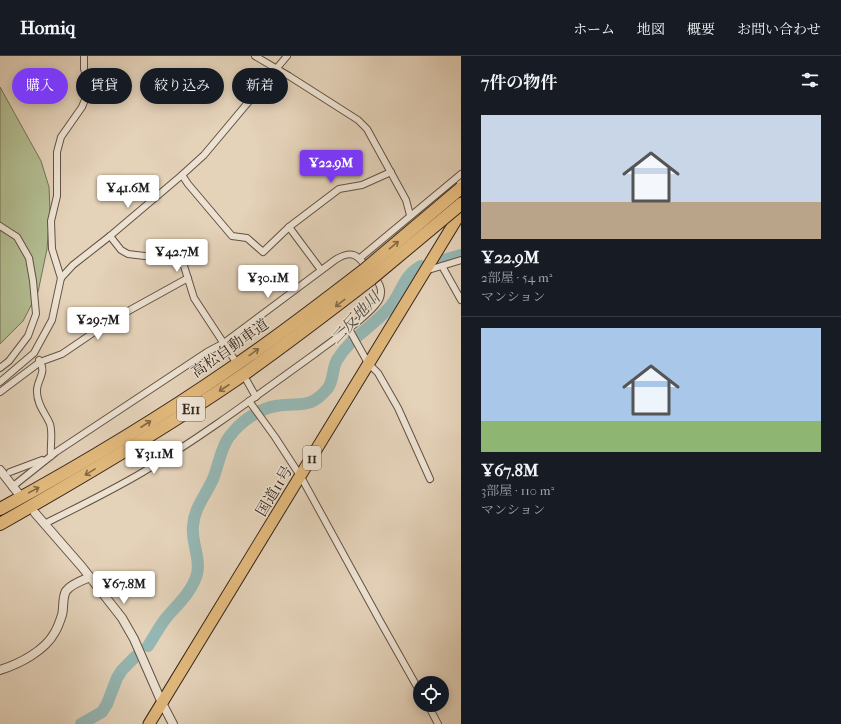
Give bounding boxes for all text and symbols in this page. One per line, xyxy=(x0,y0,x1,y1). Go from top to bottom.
text: Homiq xyxy=(20,17,75,39)
text: ホーム xyxy=(573,21,615,38)
text: 地図 xyxy=(637,21,665,38)
text: 概要 xyxy=(687,21,715,38)
text: お問い合わせ xyxy=(737,21,821,38)
chip: 購入 xyxy=(12,68,68,104)
chip: 賃貸 xyxy=(76,68,132,104)
chip: 絞り込み xyxy=(140,68,224,104)
chip: 新着 xyxy=(232,68,288,104)
icon: filters xyxy=(799,69,821,91)
text: 7件の物件 xyxy=(481,72,557,92)
icon: home xyxy=(615,141,687,213)
pin: ¥22.9M xyxy=(298,150,364,184)
text: ¥22.9M xyxy=(309,155,353,170)
pin: ¥41.6M xyxy=(95,175,161,209)
text: ¥41.6M xyxy=(106,180,150,195)
pin: ¥42.7M xyxy=(144,239,210,273)
one-way arrow xyxy=(389,241,399,250)
text: ¥42.7M xyxy=(155,244,199,259)
text: ¥22.9M xyxy=(481,247,539,267)
pin: ¥30.1M xyxy=(235,265,301,299)
text: ¥30.1M xyxy=(247,270,289,285)
text: 2部屋 · 54 m² xyxy=(481,270,552,285)
water label: 二反地川 xyxy=(326,287,385,348)
text: マンション xyxy=(481,289,545,304)
one-way arrow xyxy=(335,298,346,307)
pin: ¥29.7M xyxy=(65,307,131,341)
text: ¥29.7M xyxy=(76,312,120,327)
street label: 高松自動車道 xyxy=(188,315,272,381)
one-way arrow xyxy=(249,348,260,356)
icon: home xyxy=(615,354,687,426)
one-way arrow xyxy=(218,384,230,392)
road number: E11 xyxy=(177,397,205,421)
one-way arrow xyxy=(140,420,151,428)
pin: ¥31.1M xyxy=(121,441,187,475)
text: ¥31.1M xyxy=(134,446,174,461)
road number: 11 xyxy=(303,446,321,470)
text: ¥67.8M xyxy=(481,460,539,480)
street label: 国道11号 xyxy=(252,462,296,520)
one-way arrow xyxy=(85,468,96,476)
text: 3部屋 · 110 m² xyxy=(481,483,554,498)
one-way arrow xyxy=(28,486,40,494)
text: マンション xyxy=(481,502,545,517)
pin: ¥67.8M xyxy=(91,571,157,605)
text: ¥67.8M xyxy=(102,576,146,591)
map controls xyxy=(413,676,449,712)
button: locate xyxy=(413,676,449,712)

